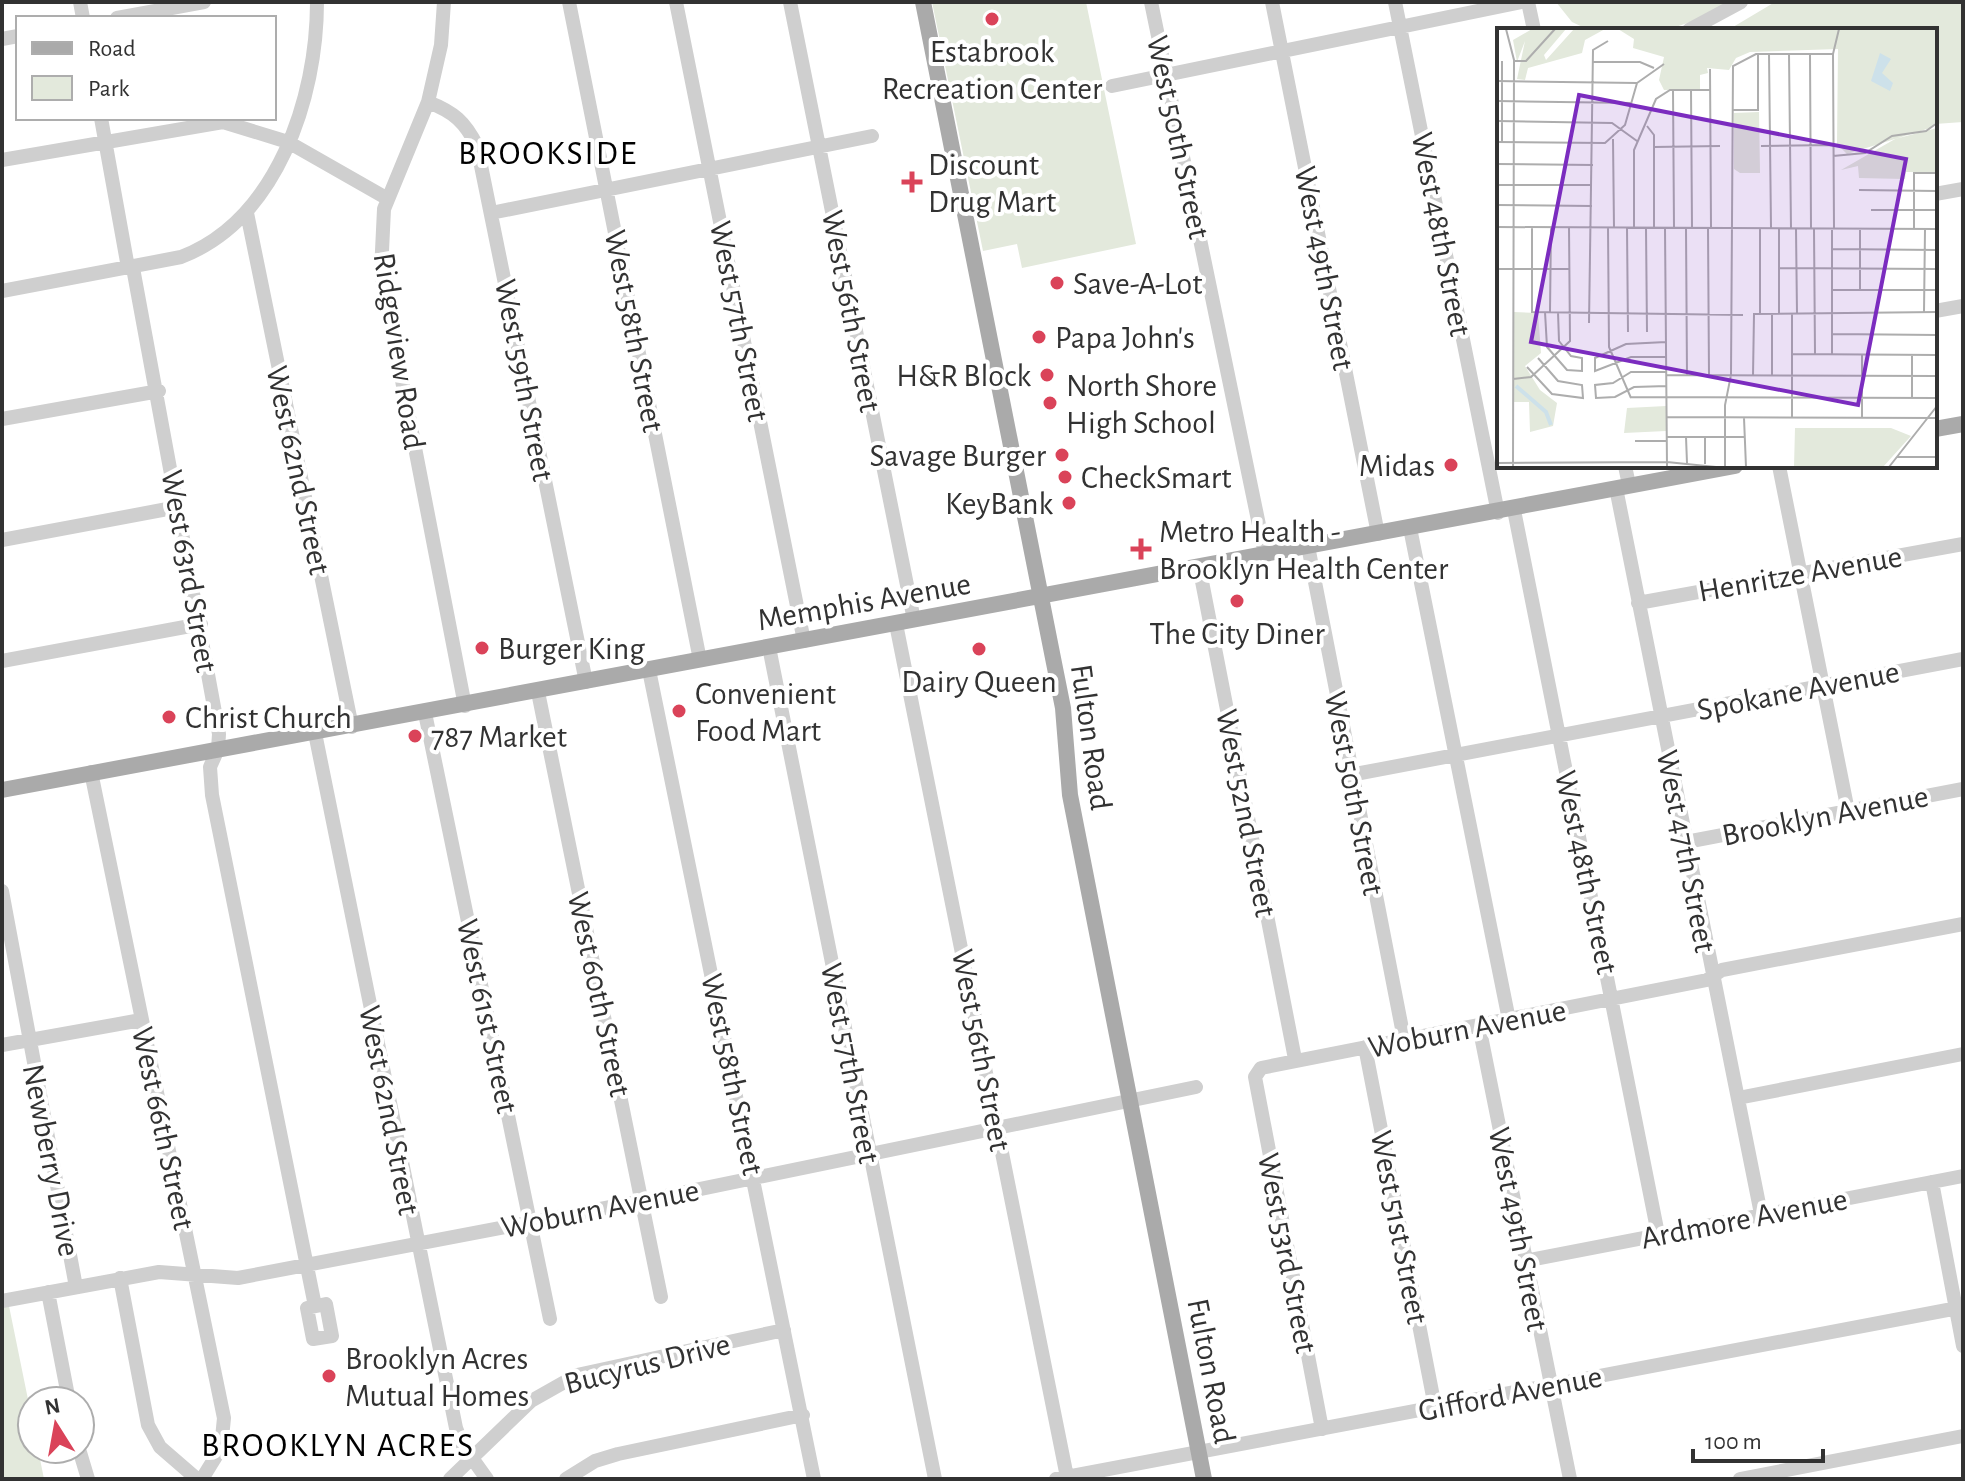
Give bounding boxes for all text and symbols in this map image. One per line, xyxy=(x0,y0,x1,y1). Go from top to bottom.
marker: Estabrook Recreation Center xyxy=(983,10,1001,28)
legend xyxy=(16,16,276,120)
inset map xyxy=(1497,28,1937,468)
street label: West 50th Street xyxy=(1141,33,1215,242)
place label: Estabrook Recreation Center xyxy=(882,36,1103,105)
text: Road xyxy=(88,37,136,61)
text: Park xyxy=(88,77,129,101)
street label: West 48th Street xyxy=(1406,129,1476,339)
district label: BROOKSIDE xyxy=(458,137,638,171)
place label: Discount Drug Mart xyxy=(928,149,1056,218)
street label: West 49th Street xyxy=(1289,163,1359,373)
marker: Discount Drug Mart xyxy=(903,173,921,191)
street label: West 56th Street xyxy=(816,207,886,415)
street label: West 57th Street xyxy=(704,218,774,424)
street label: West 58th Street xyxy=(599,227,669,435)
street label: Ridgeview Road xyxy=(368,250,430,452)
place label: Save-A-Lot xyxy=(1073,268,1202,300)
marker: Save-A-Lot xyxy=(1048,274,1066,292)
street label: West 59th Street xyxy=(489,276,559,484)
place label: Papa John's xyxy=(1055,322,1195,354)
marker: Papa John's xyxy=(1030,328,1048,346)
place label: H&R Block xyxy=(896,360,1031,392)
street label: West 62nd Street xyxy=(260,363,336,577)
marker: H&R Block xyxy=(1038,366,1056,384)
place label: North Shore High School xyxy=(1066,370,1217,439)
marker: North Shore High School xyxy=(1041,394,1059,412)
place label: Savage Burger xyxy=(870,440,1047,472)
marker: Savage Burger xyxy=(1053,446,1071,464)
place label: Midas xyxy=(1359,450,1435,482)
marker: Midas xyxy=(1442,456,1460,474)
place label: CheckSmart xyxy=(1081,462,1231,494)
street label: West 63rd Street xyxy=(155,467,223,675)
marker: CheckSmart xyxy=(1056,468,1074,486)
place label: KeyBank xyxy=(945,488,1053,520)
marker: KeyBank xyxy=(1060,494,1078,512)
place label: Metro Health - Brooklyn Health Center xyxy=(1159,516,1449,585)
marker: Metro Health - Brooklyn Health Center xyxy=(1130,538,1152,560)
street label: Henritze Avenue xyxy=(1696,540,1905,608)
street label: Memphis Avenue xyxy=(755,567,973,636)
marker: The City Diner xyxy=(1228,592,1246,610)
place label: The City Diner xyxy=(1149,618,1325,650)
place label: Burger King xyxy=(498,633,645,665)
marker: Burger King xyxy=(473,639,491,657)
marker: Dairy Queen xyxy=(970,640,988,658)
street label: Spokane Avenue xyxy=(1694,656,1902,726)
street label: Fulton Road xyxy=(1065,662,1117,812)
place label: Dairy Queen xyxy=(901,666,1057,698)
place label: Convenient Food Mart xyxy=(695,678,836,747)
street label: West 50th Street xyxy=(1319,689,1389,898)
place label: Christ Church xyxy=(185,702,352,734)
marker: Convenient Food Mart xyxy=(670,702,688,720)
street label: West 52nd Street xyxy=(1210,707,1282,920)
marker: Christ Church xyxy=(160,708,178,726)
place label: 787 Market xyxy=(431,721,567,753)
marker: 787 Market xyxy=(406,727,424,745)
street label: West 47th Street xyxy=(1651,747,1721,955)
street label: West 48th Street xyxy=(1549,768,1623,977)
street label: Brooklyn Avenue xyxy=(1719,780,1931,852)
street label: West 60th Street xyxy=(562,889,636,1100)
street label: West 61st Street xyxy=(451,916,523,1116)
street label: West 56th Street xyxy=(946,946,1016,1154)
street label: West 57th Street xyxy=(815,960,885,1166)
street label: West 58th Street xyxy=(695,970,769,1178)
street label: Woburn Avenue xyxy=(1366,994,1569,1064)
street label: West 62nd Street xyxy=(353,1003,425,1218)
street label: West 66th Street xyxy=(126,1024,200,1233)
street label: Newberry Drive xyxy=(17,1061,85,1259)
street label: West 49th Street xyxy=(1483,1124,1553,1334)
street label: West 51st Street xyxy=(1365,1128,1433,1327)
street label: West 53rd Street xyxy=(1252,1150,1322,1356)
street label: Woburn Avenue xyxy=(499,1174,702,1244)
street label: Ardmore Avenue xyxy=(1638,1183,1850,1255)
street label: Fulton Road xyxy=(1181,1296,1241,1446)
street label: Bucyrus Drive xyxy=(561,1328,733,1400)
place label: Brooklyn Acres Mutual Homes xyxy=(345,1343,529,1412)
street label: Gifford Avenue xyxy=(1416,1360,1605,1427)
marker: Brooklyn Acres Mutual Homes xyxy=(320,1367,338,1385)
north arrow xyxy=(16,1385,96,1465)
text: N xyxy=(43,1394,62,1419)
scale bar xyxy=(1693,1413,1823,1463)
district label: BROOKLYN ACRES xyxy=(201,1429,475,1463)
text: 100 m xyxy=(1705,1430,1762,1454)

